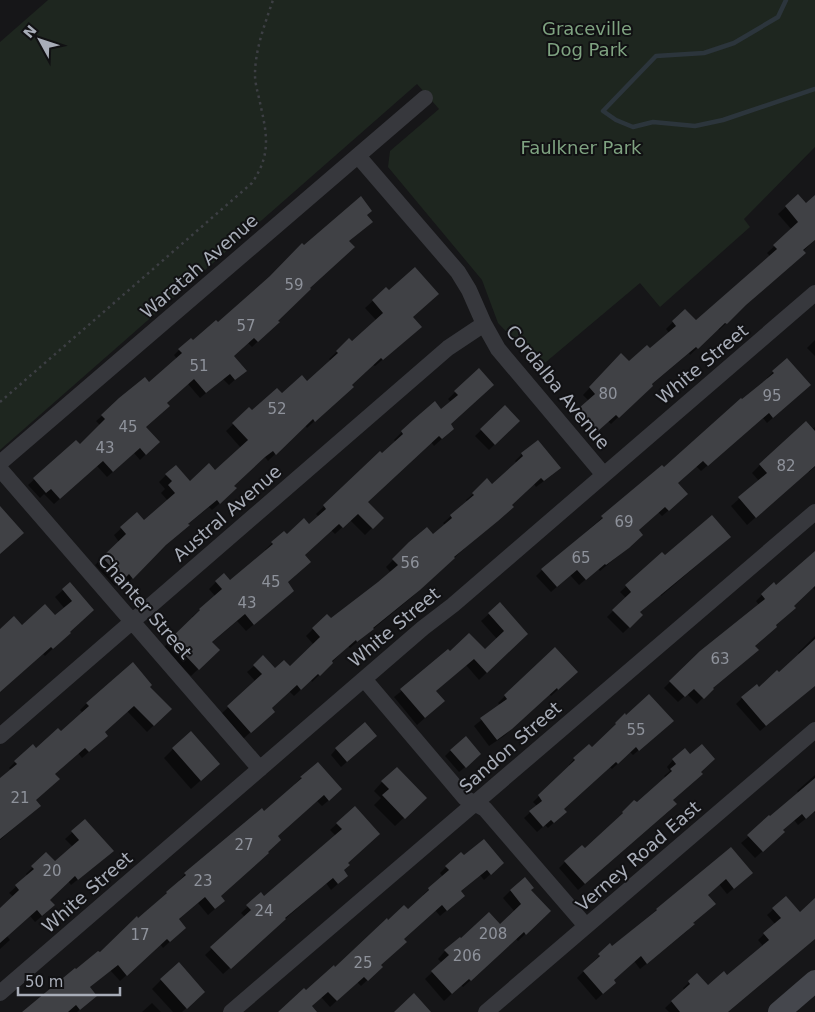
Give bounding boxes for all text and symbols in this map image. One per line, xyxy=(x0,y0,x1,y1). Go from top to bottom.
north arrow xyxy=(15,15,65,65)
park label: Graceville Dog Park xyxy=(542,18,632,60)
text: N xyxy=(20,22,40,41)
park label: Faulkner Park xyxy=(520,137,642,158)
street label: Waratah Avenue xyxy=(136,209,262,323)
house number: 59 xyxy=(284,276,304,294)
house number: 57 xyxy=(236,317,256,335)
street label: White Street xyxy=(652,320,752,408)
street label: Cordalba Avenue xyxy=(502,321,614,453)
house number: 51 xyxy=(189,357,209,375)
house number: 80 xyxy=(598,385,618,403)
house number: 95 xyxy=(762,387,782,405)
house number: 52 xyxy=(267,400,287,418)
house number: 45 xyxy=(118,418,138,436)
house number: 43 xyxy=(95,439,115,457)
house number: 82 xyxy=(776,457,796,475)
street label: Austral Avenue xyxy=(169,460,285,566)
house number: 69 xyxy=(614,513,634,531)
street label: Chanter Street xyxy=(94,549,196,663)
house number: 65 xyxy=(571,549,591,567)
house number: 56 xyxy=(400,554,420,572)
house number: 45 xyxy=(261,573,281,591)
street label: White Street xyxy=(344,583,444,671)
house number: 43 xyxy=(237,594,257,612)
house number: 63 xyxy=(710,650,730,668)
street label: Sandon Street xyxy=(455,697,565,797)
house number: 55 xyxy=(626,721,646,739)
house number: 21 xyxy=(10,789,30,807)
street label: Verney Road East xyxy=(572,796,704,916)
house number: 27 xyxy=(234,836,254,854)
street label: White Street xyxy=(38,847,136,937)
house number: 20 xyxy=(42,862,62,880)
house number: 23 xyxy=(193,872,213,890)
house number: 24 xyxy=(254,902,274,920)
house number: 208 xyxy=(479,925,507,943)
house number: 17 xyxy=(130,926,150,944)
house number: 206 xyxy=(453,947,481,965)
house number: 25 xyxy=(353,954,373,972)
scale bar xyxy=(18,964,120,996)
text: 50 m xyxy=(25,973,63,991)

